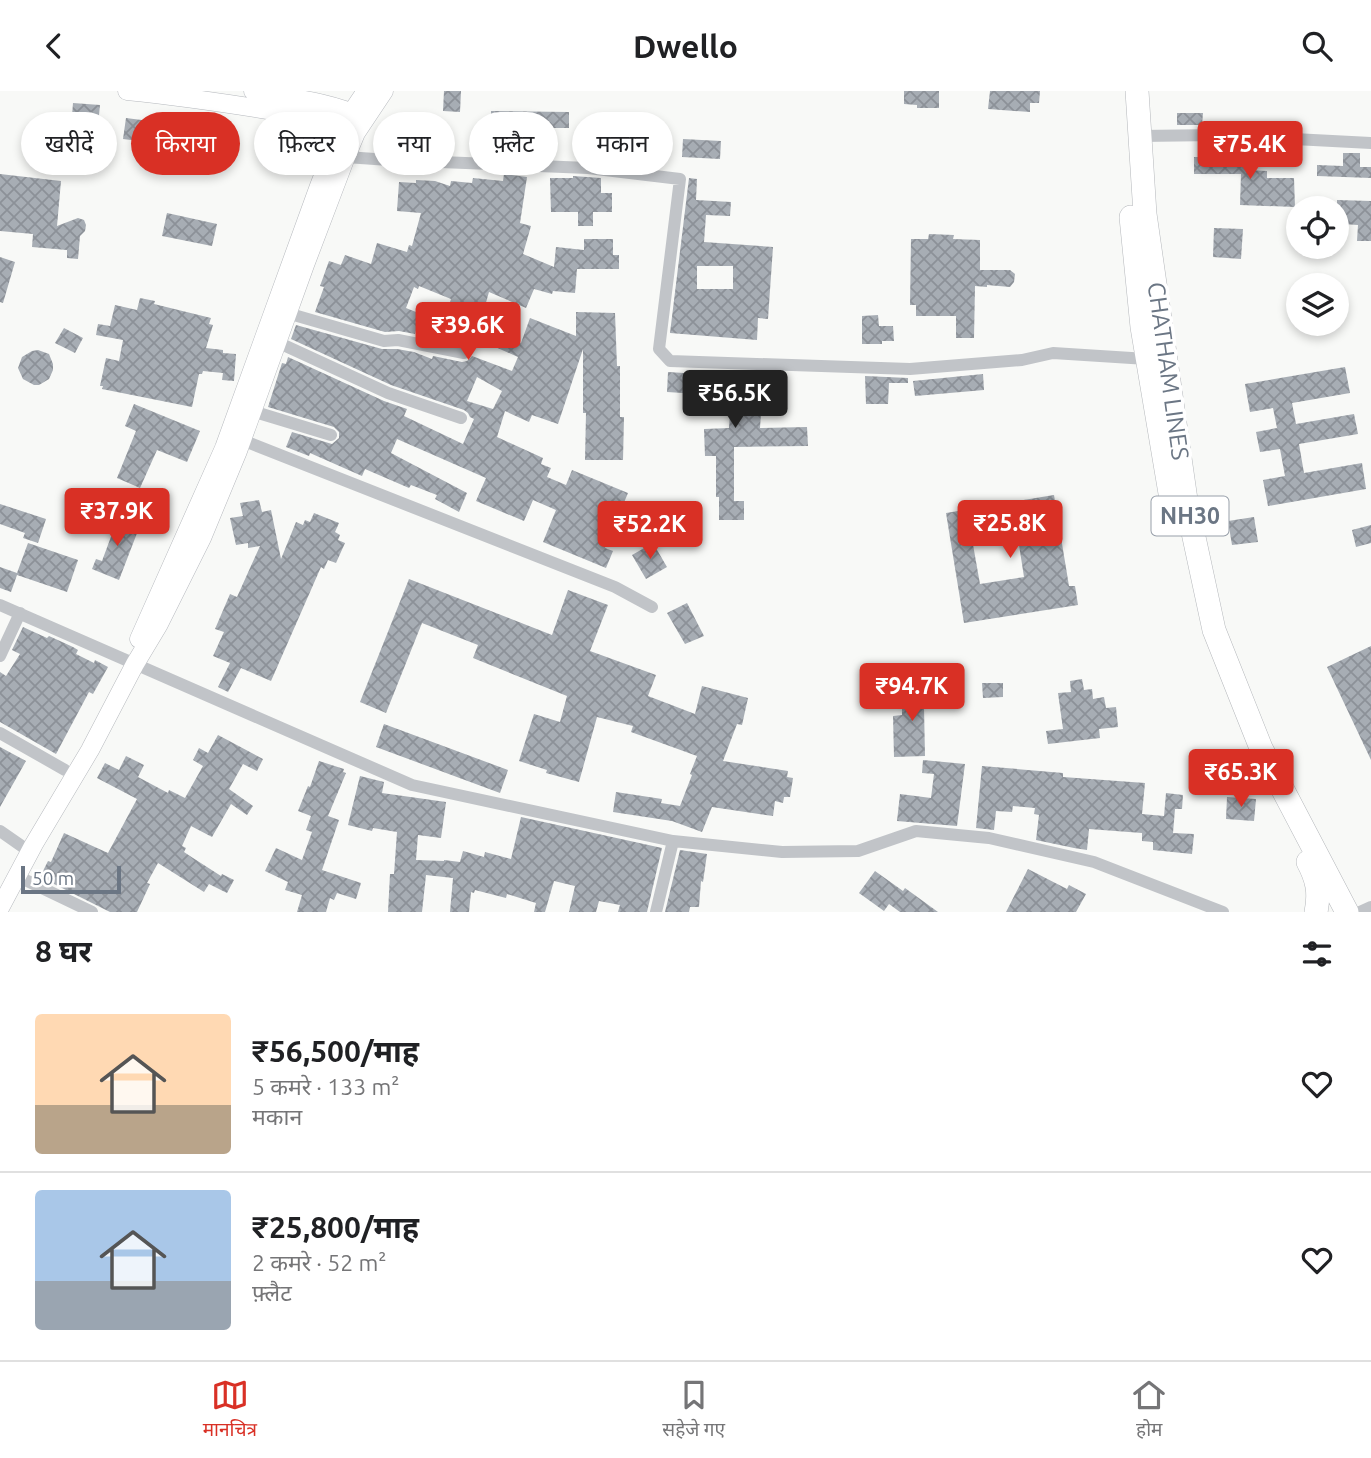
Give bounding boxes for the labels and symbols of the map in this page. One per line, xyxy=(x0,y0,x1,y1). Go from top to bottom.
pin: ₹75.4K xyxy=(1193,122,1307,181)
street label: CHATHAM LINES xyxy=(1143,280,1194,462)
pin: ₹39.6K xyxy=(411,303,525,362)
pin: ₹56.5K xyxy=(678,371,792,430)
pin: ₹37.9K xyxy=(60,489,174,548)
road number: NH30 xyxy=(1152,497,1228,535)
pin: ₹52.2K xyxy=(593,501,707,561)
pin: ₹25.8K xyxy=(953,501,1067,560)
pin: ₹94.7K xyxy=(855,663,969,723)
pin: ₹65.3K xyxy=(1184,749,1298,809)
scale bar xyxy=(21,863,121,895)

